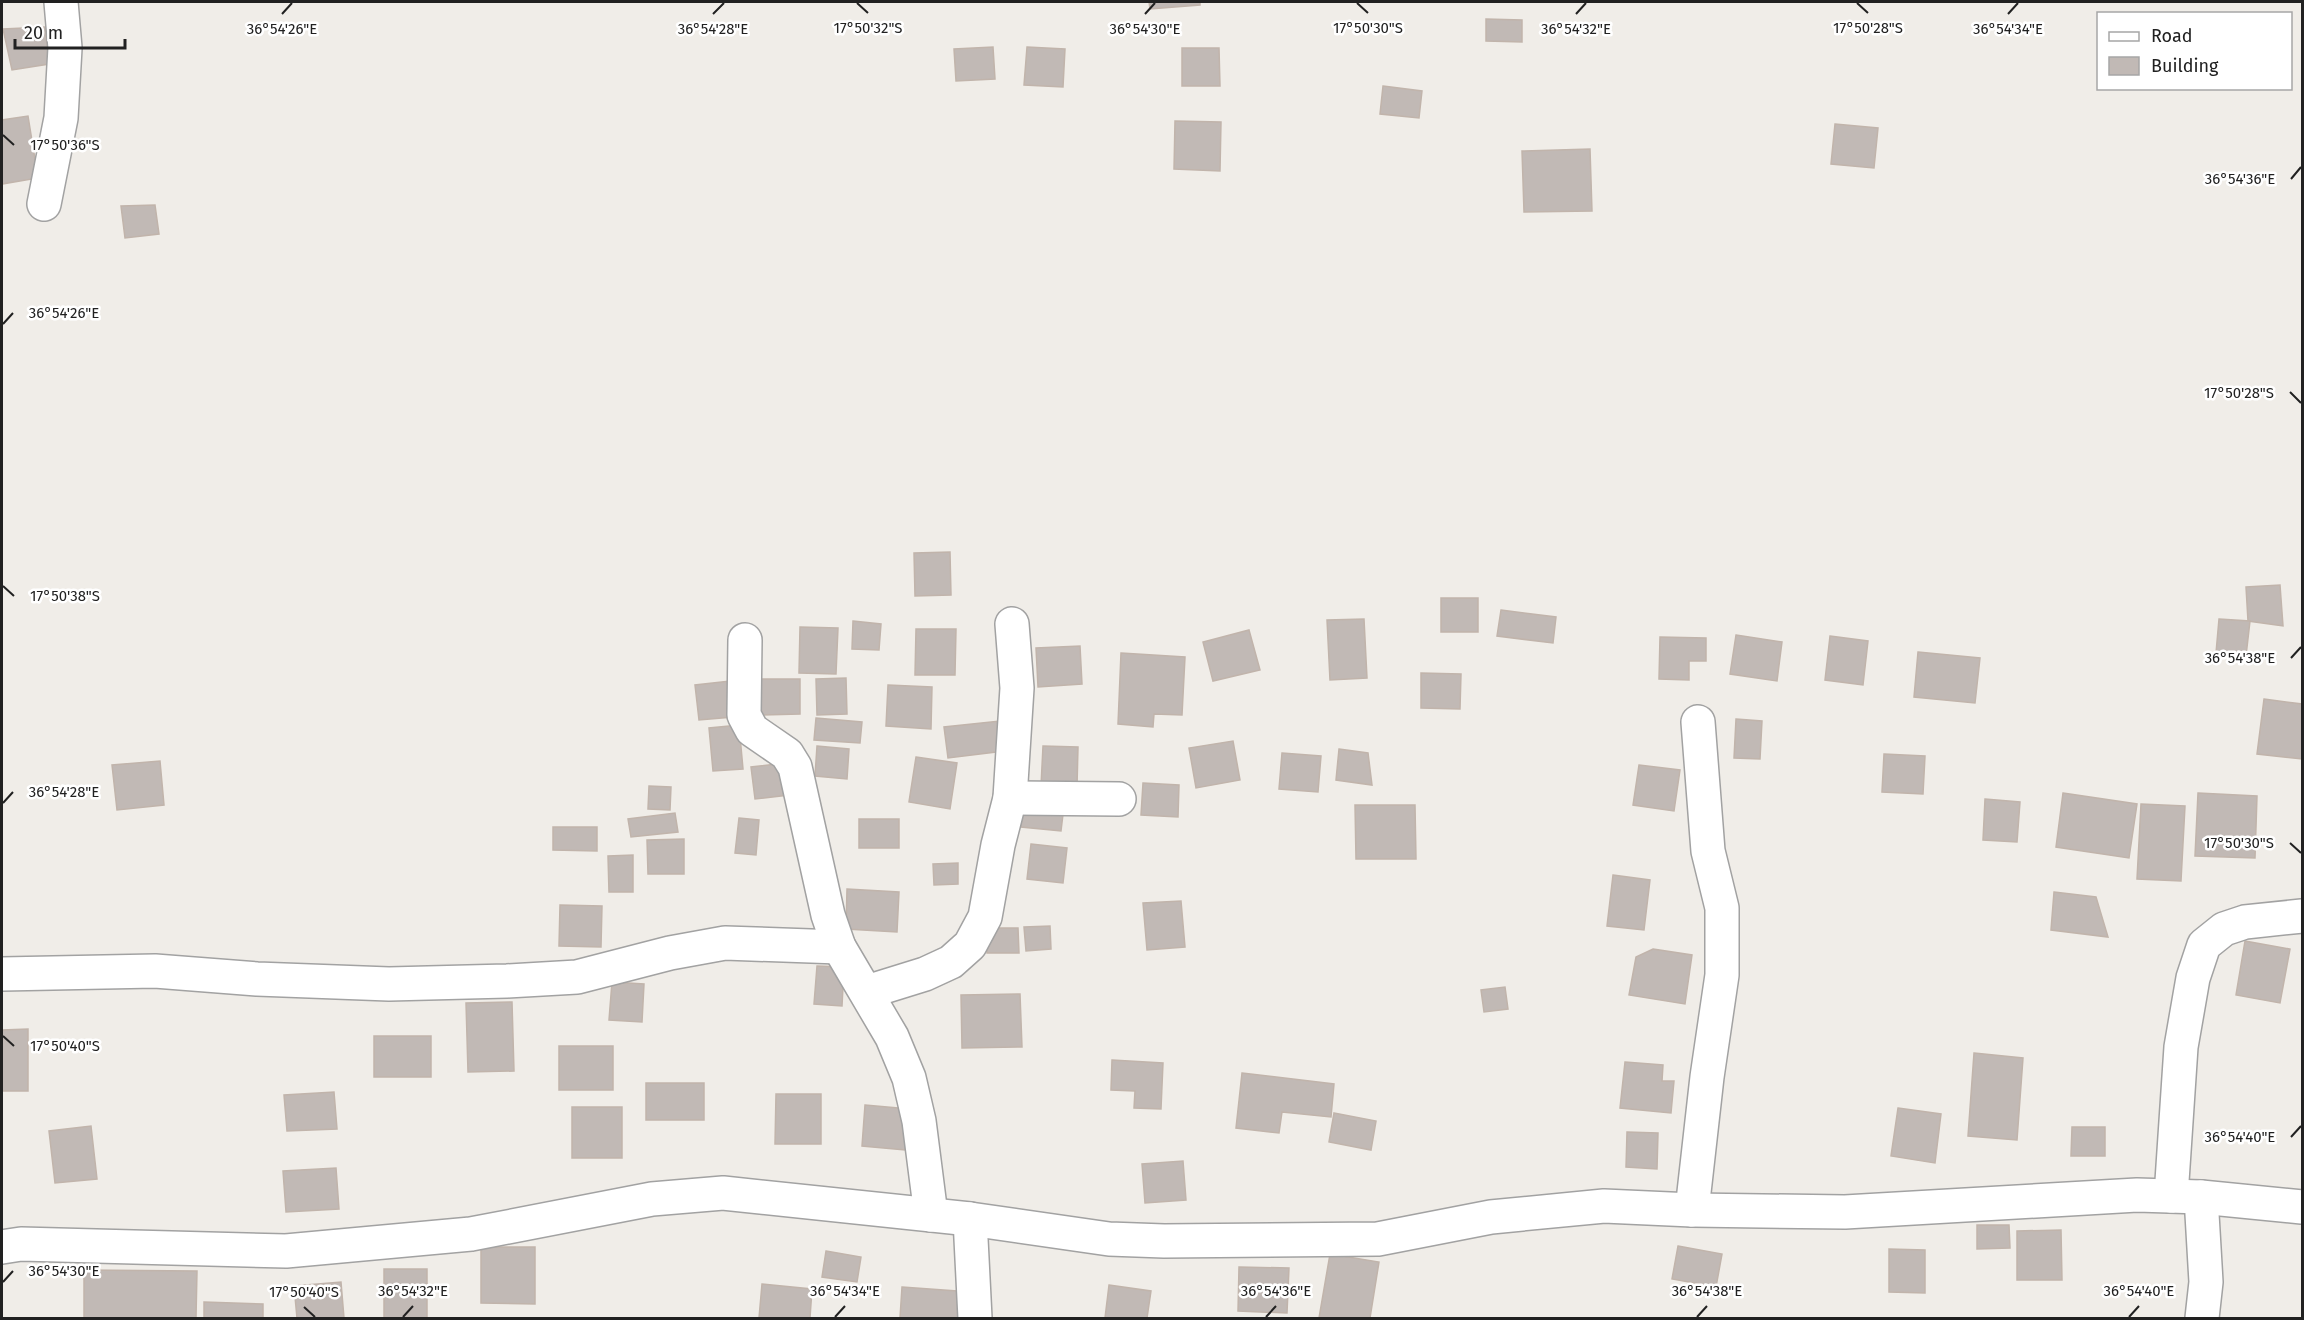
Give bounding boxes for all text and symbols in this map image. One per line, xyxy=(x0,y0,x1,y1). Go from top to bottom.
scale bar xyxy=(15,12,124,50)
legend xyxy=(2097,12,2292,90)
text: 17°50'32"S xyxy=(833,19,903,37)
text: 17°50'30"S xyxy=(1333,19,1403,37)
text: 17°50'28"S xyxy=(1833,19,1903,37)
text: 36°54'26"E xyxy=(247,20,317,38)
text: 36°54'28"E xyxy=(678,20,748,38)
text: 36°54'30"E xyxy=(1110,20,1180,38)
text: 36°54'32"E xyxy=(1541,20,1611,38)
text: 36°54'34"E xyxy=(1973,20,2043,38)
text: 20 m xyxy=(24,22,63,44)
text: Road xyxy=(2151,25,2193,47)
text: Building xyxy=(2151,55,2219,77)
text: 17°50'36"S xyxy=(30,136,100,154)
text: 36°54'36"E xyxy=(2205,170,2275,188)
text: 36°54'26"E xyxy=(29,304,99,322)
text: 17°50'28"S xyxy=(2204,384,2274,402)
text: 17°50'38"S xyxy=(30,587,100,605)
text: 36°54'38"E xyxy=(2205,649,2275,667)
text: 36°54'28"E xyxy=(29,783,99,801)
text: 17°50'30"S xyxy=(2204,834,2274,852)
text: 17°50'40"S xyxy=(30,1037,100,1055)
text: 36°54'40"E xyxy=(2205,1128,2275,1146)
text: 36°54'30"E xyxy=(29,1262,99,1280)
text: 36°54'32"E xyxy=(378,1282,448,1300)
text: 36°54'34"E xyxy=(810,1282,880,1300)
text: 36°54'36"E xyxy=(1241,1282,1311,1300)
text: 36°54'38"E xyxy=(1672,1282,1742,1300)
text: 36°54'40"E xyxy=(2104,1282,2174,1300)
text: 17°50'40"S xyxy=(269,1283,339,1301)

